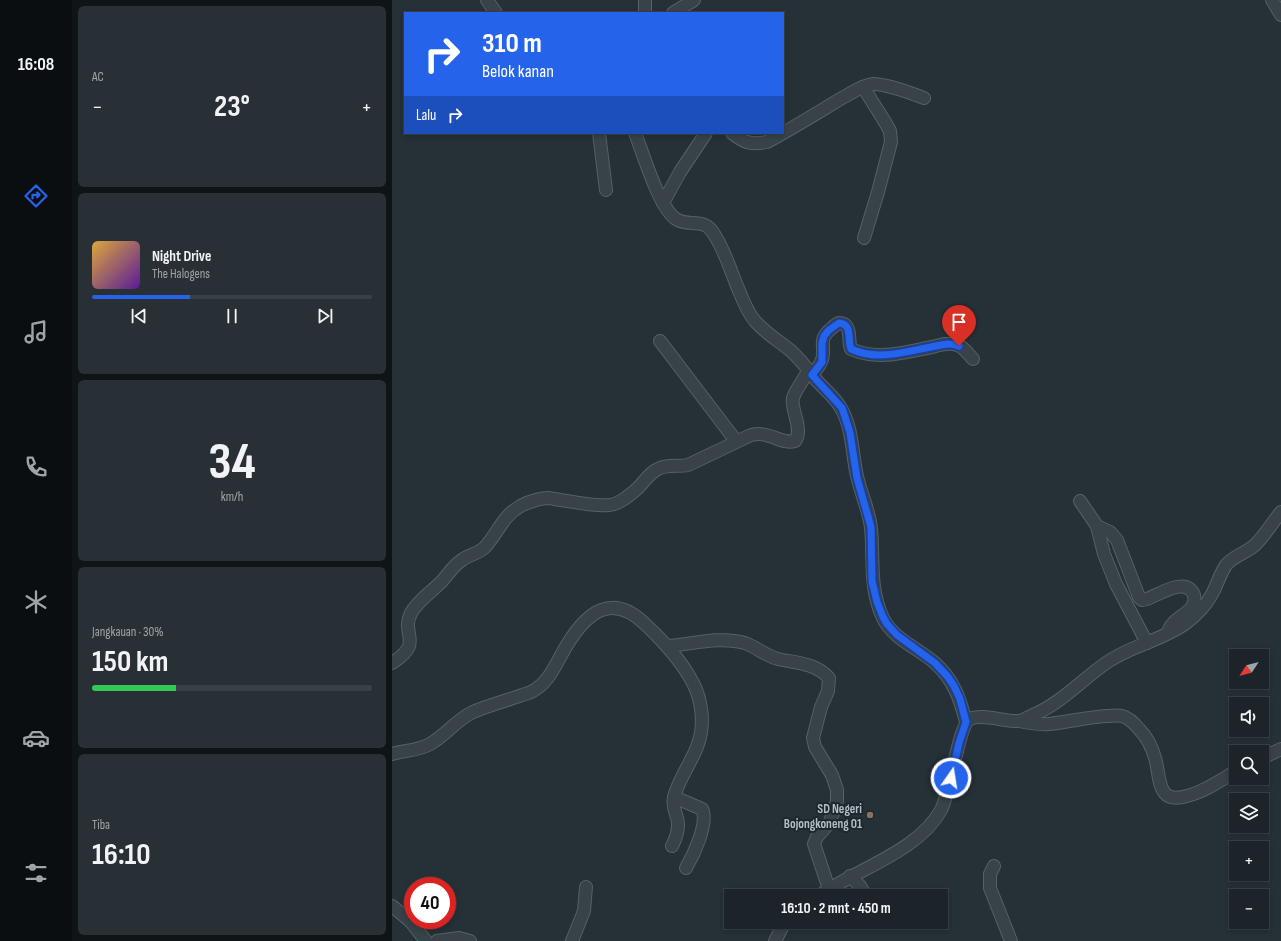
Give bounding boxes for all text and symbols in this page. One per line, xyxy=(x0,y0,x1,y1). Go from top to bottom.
text: 310 m xyxy=(482,27,542,60)
icon: right xyxy=(416,28,468,80)
text: 16:08 xyxy=(18,54,54,75)
text: Belok kanan xyxy=(482,61,554,82)
text: AC xyxy=(92,69,104,85)
text: 23° xyxy=(214,89,250,125)
text: − xyxy=(92,94,103,121)
text: + xyxy=(361,94,372,121)
icon: right xyxy=(444,104,466,126)
text: Lalu xyxy=(416,106,436,125)
icon: directions xyxy=(22,182,50,210)
text: Night Drive xyxy=(152,247,211,266)
text: The Halogens xyxy=(152,266,210,282)
icon: previous xyxy=(128,305,150,327)
icon: pause xyxy=(221,305,243,327)
icon: next xyxy=(314,305,336,327)
pin xyxy=(942,305,976,346)
icon: arrive xyxy=(948,311,970,333)
icon: music xyxy=(22,318,50,346)
text: 34 xyxy=(208,431,256,494)
icon: phone xyxy=(22,453,50,481)
text: km/h xyxy=(221,489,243,505)
icon: climate xyxy=(22,588,50,616)
text: Jangkauan · 30% xyxy=(92,624,164,640)
text: 150 km xyxy=(92,644,169,680)
north arrow xyxy=(1229,649,1269,689)
map controls xyxy=(1229,649,1269,929)
button: sound xyxy=(1229,697,1269,737)
icon: car xyxy=(22,724,50,752)
button: search xyxy=(1229,745,1269,785)
position arrow xyxy=(930,757,972,799)
button: layers xyxy=(1229,793,1269,833)
place label: SD Negeri Bojongkoneng 01 xyxy=(784,801,862,832)
marker: SD Negeri Bojongkoneng 01 xyxy=(865,810,875,820)
text: Tiba xyxy=(92,817,110,833)
text: 16:10 xyxy=(92,837,151,873)
button: + xyxy=(1229,841,1269,881)
icon: filters xyxy=(22,859,50,887)
speed limit sign: 40 xyxy=(404,877,456,929)
button: − xyxy=(1229,889,1269,929)
text: 16:10 · 2 mnt · 450 m xyxy=(781,899,891,918)

